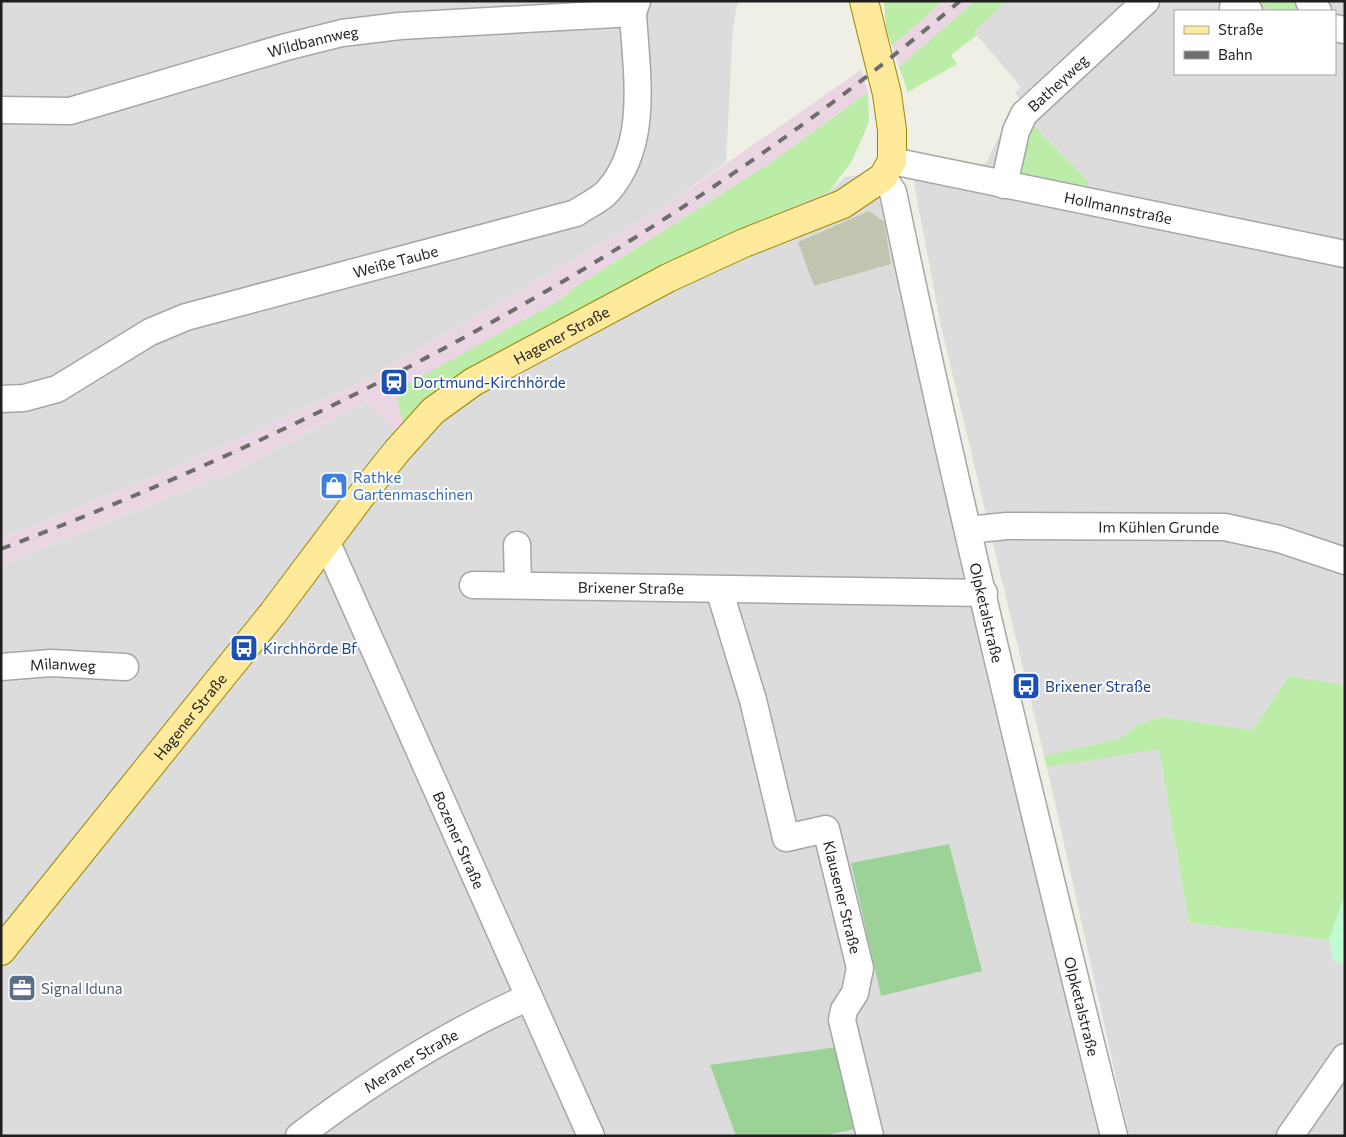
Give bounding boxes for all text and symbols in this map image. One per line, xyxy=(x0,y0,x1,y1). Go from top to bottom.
legend xyxy=(1174,10,1336,75)
text: Straße xyxy=(1218,20,1264,38)
street label: Wildbannweg xyxy=(265,22,360,61)
text: Bahn xyxy=(1218,45,1253,63)
street label: Batheyweg xyxy=(1024,51,1092,115)
street label: Hollmannstraße xyxy=(1063,188,1174,227)
street label: Weiße Taube xyxy=(351,241,440,281)
street label: Hagener Straße xyxy=(510,302,612,368)
station icon: Dortmund-Kirchhörde xyxy=(379,367,409,397)
place label: Dortmund-Kirchhörde xyxy=(413,373,566,391)
place label: Rathke Gartenmaschinen xyxy=(353,468,473,503)
shop icon: Rathke Gartenmaschinen xyxy=(319,471,349,501)
street label: Im Kühlen Grunde xyxy=(1098,517,1219,536)
street label: Olpketalstraße xyxy=(966,561,1007,664)
street label: Brixener Straße xyxy=(578,578,684,597)
bus stop icon: Kirchhörde Bf xyxy=(229,633,259,663)
place label: Kirchhörde Bf xyxy=(263,639,357,657)
street label: Milanweg xyxy=(29,654,96,674)
street label: Hagener Straße xyxy=(149,670,230,763)
bus stop icon: Brixener Straße xyxy=(1011,671,1041,701)
place label: Brixener Straße xyxy=(1045,677,1151,695)
street label: Bozener Straße xyxy=(430,788,489,892)
street label: Klausener Straße xyxy=(820,839,865,955)
street label: Olpketalstraße xyxy=(1061,955,1103,1058)
office icon: Signal Iduna xyxy=(7,973,37,1003)
place label: Signal Iduna xyxy=(41,979,123,997)
street label: Meraner Straße xyxy=(360,1025,461,1096)

